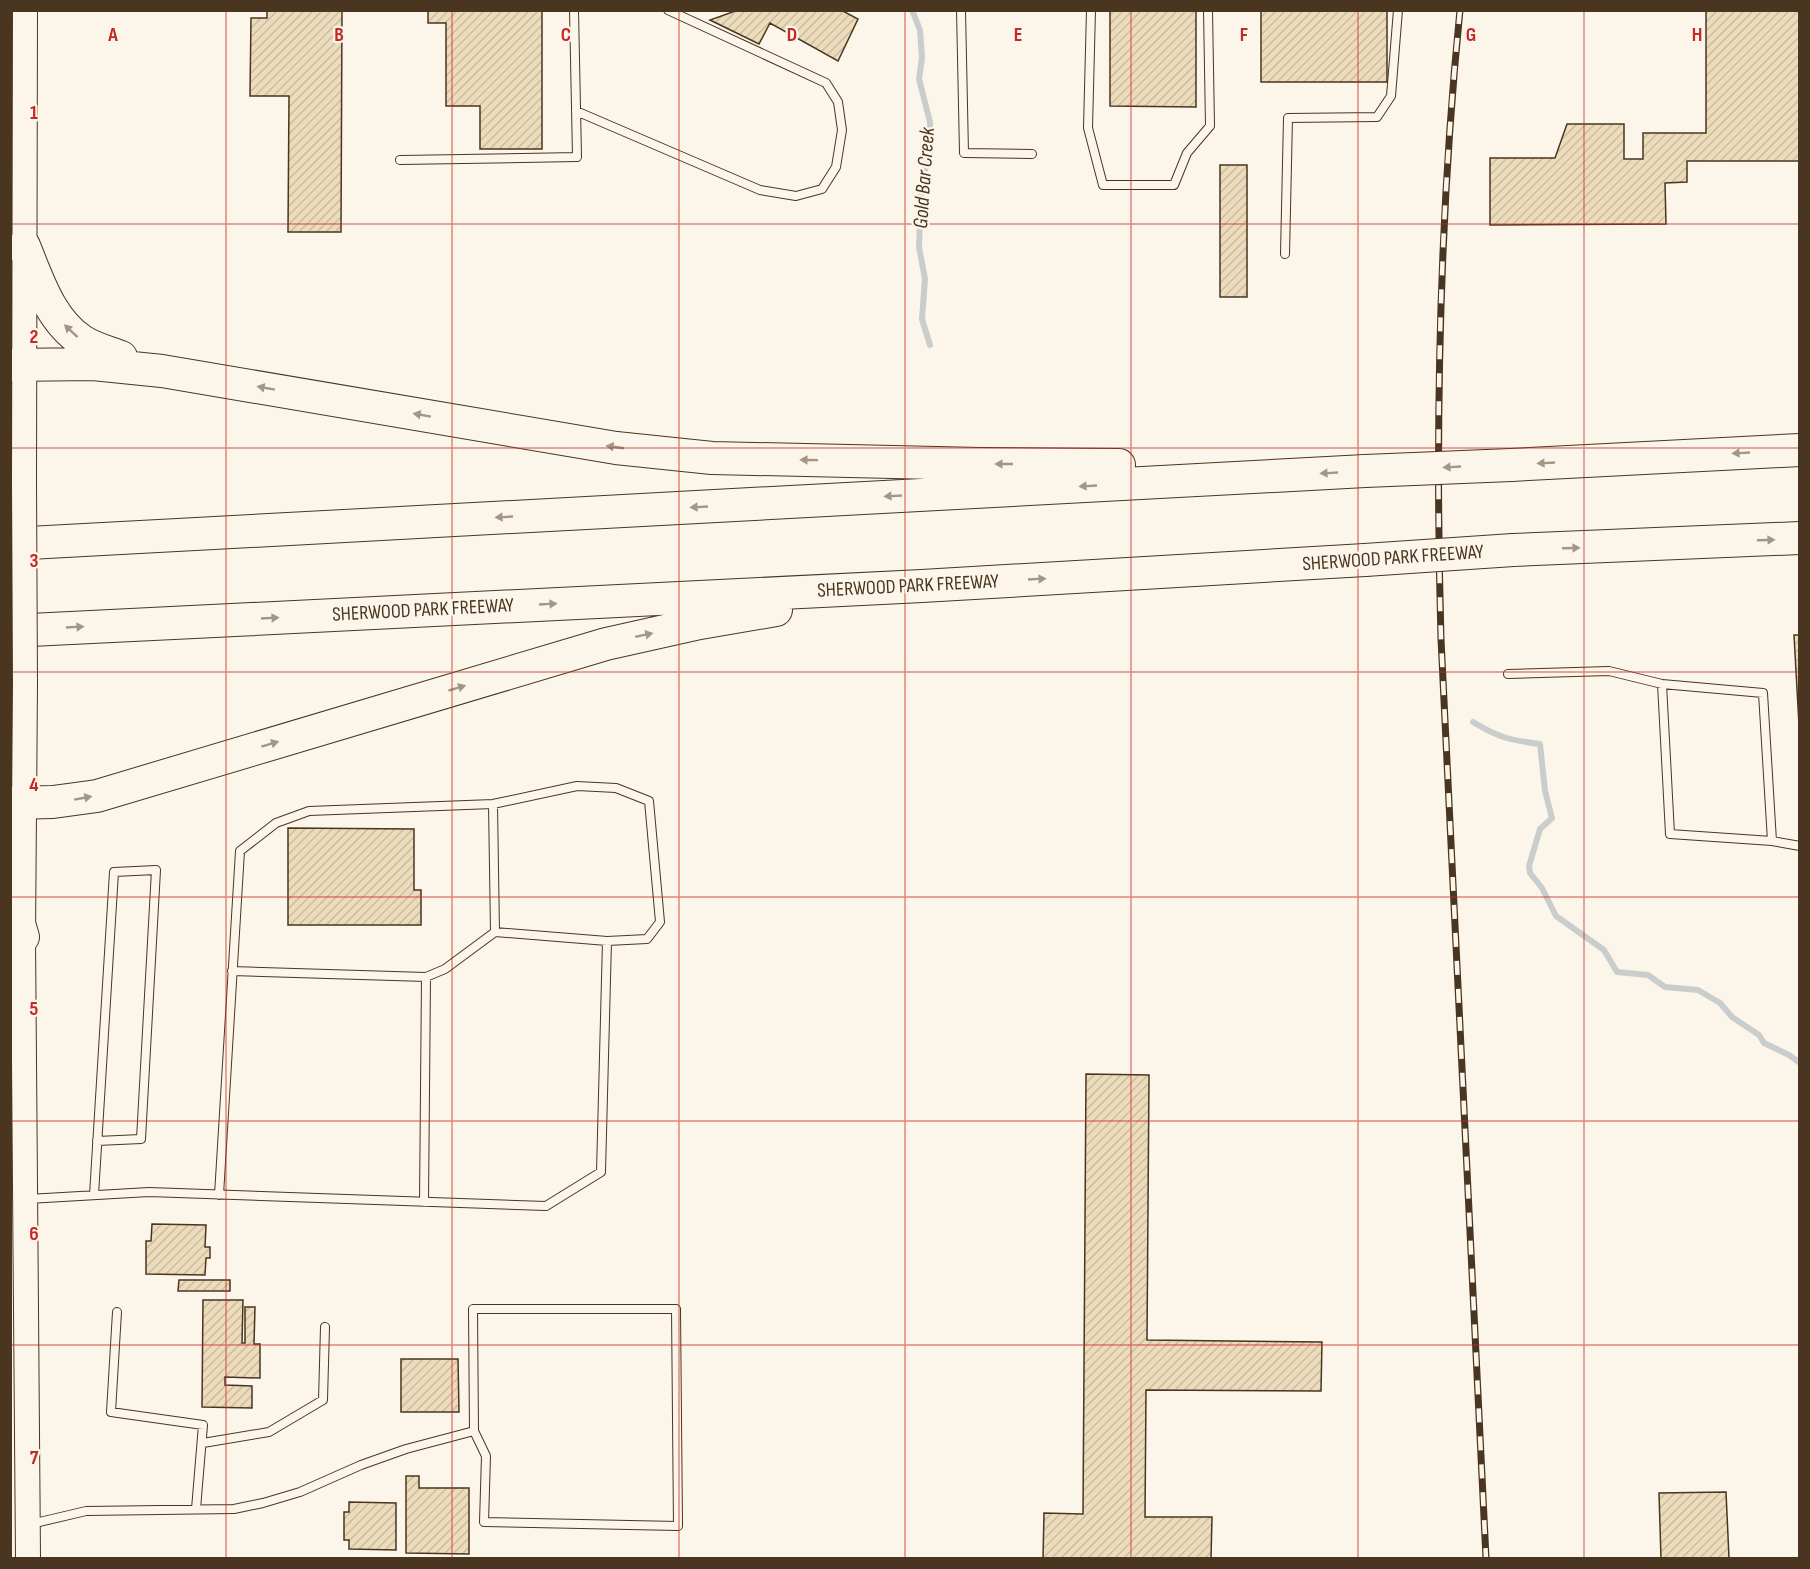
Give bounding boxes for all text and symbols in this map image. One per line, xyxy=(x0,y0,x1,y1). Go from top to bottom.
text: A xyxy=(107,23,118,47)
text: B xyxy=(334,23,344,47)
text: C xyxy=(561,23,571,47)
text: D xyxy=(787,23,797,47)
text: E xyxy=(1014,23,1022,47)
text: F xyxy=(1240,23,1248,47)
text: G xyxy=(1466,23,1476,47)
text: H xyxy=(1692,23,1702,47)
text: 1 xyxy=(30,101,38,125)
water label: Gold Bar Creek xyxy=(908,126,940,229)
one-way arrow xyxy=(63,324,78,338)
text: 2 xyxy=(30,325,38,349)
one-way arrow xyxy=(257,384,276,393)
one-way arrow xyxy=(413,410,432,419)
one-way arrow xyxy=(605,443,624,452)
one-way arrow xyxy=(1732,448,1751,457)
one-way arrow xyxy=(800,455,819,465)
one-way arrow xyxy=(1537,458,1556,467)
one-way arrow xyxy=(995,459,1014,469)
one-way arrow xyxy=(1443,463,1462,472)
one-way arrow xyxy=(1320,468,1339,477)
one-way arrow xyxy=(1079,481,1098,490)
one-way arrow xyxy=(884,492,903,501)
one-way arrow xyxy=(689,502,708,511)
one-way arrow xyxy=(494,513,513,522)
one-way arrow xyxy=(1756,535,1775,544)
street label: SHERWOOD PARK FREEWAY xyxy=(1301,540,1485,576)
one-way arrow xyxy=(1562,543,1581,553)
text: 3 xyxy=(30,549,39,573)
street label: SHERWOOD PARK FREEWAY xyxy=(817,569,1000,603)
one-way arrow xyxy=(1027,574,1046,584)
street label: SHERWOOD PARK FREEWAY xyxy=(332,593,515,627)
one-way arrow xyxy=(539,600,558,609)
one-way arrow xyxy=(260,613,279,622)
one-way arrow xyxy=(65,623,84,632)
one-way arrow xyxy=(635,630,654,640)
one-way arrow xyxy=(448,683,466,692)
one-way arrow xyxy=(261,739,279,748)
text: 4 xyxy=(29,773,39,797)
one-way arrow xyxy=(74,794,93,803)
text: 5 xyxy=(30,997,39,1021)
text: 6 xyxy=(29,1222,39,1246)
text: 7 xyxy=(30,1446,39,1470)

